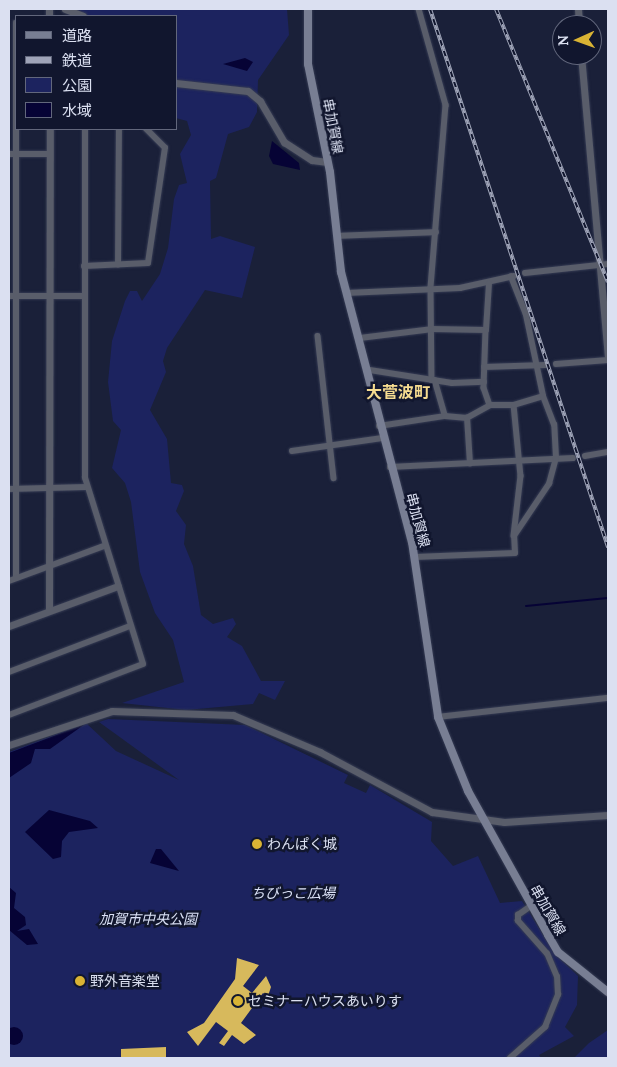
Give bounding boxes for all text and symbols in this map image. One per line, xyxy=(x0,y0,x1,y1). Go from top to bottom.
legend xyxy=(15,15,178,130)
north arrow xyxy=(552,15,602,65)
text: 道路 xyxy=(62,26,92,45)
text: N xyxy=(554,35,572,46)
text: 鉄道 xyxy=(62,51,92,70)
text: 公園 xyxy=(62,76,92,95)
street label: 串加賀線 xyxy=(319,97,347,155)
text: 水域 xyxy=(62,101,92,120)
district label: 大菅波町 xyxy=(366,382,430,402)
street label: 串加賀線 xyxy=(403,491,433,549)
place label: わんぱく城 xyxy=(267,836,337,852)
marker: わんぱく城 xyxy=(251,838,263,850)
street label: 串加賀線 xyxy=(527,882,569,938)
park label: ちびっこ広場 xyxy=(251,885,335,901)
park label: 加賀市中央公園 xyxy=(99,911,197,927)
place label: 野外音楽堂 xyxy=(90,973,160,989)
marker: 野外音楽堂 xyxy=(74,975,86,987)
place label: セミナーハウスあいりす xyxy=(248,993,402,1009)
marker: セミナーハウスあいりす xyxy=(232,995,244,1007)

